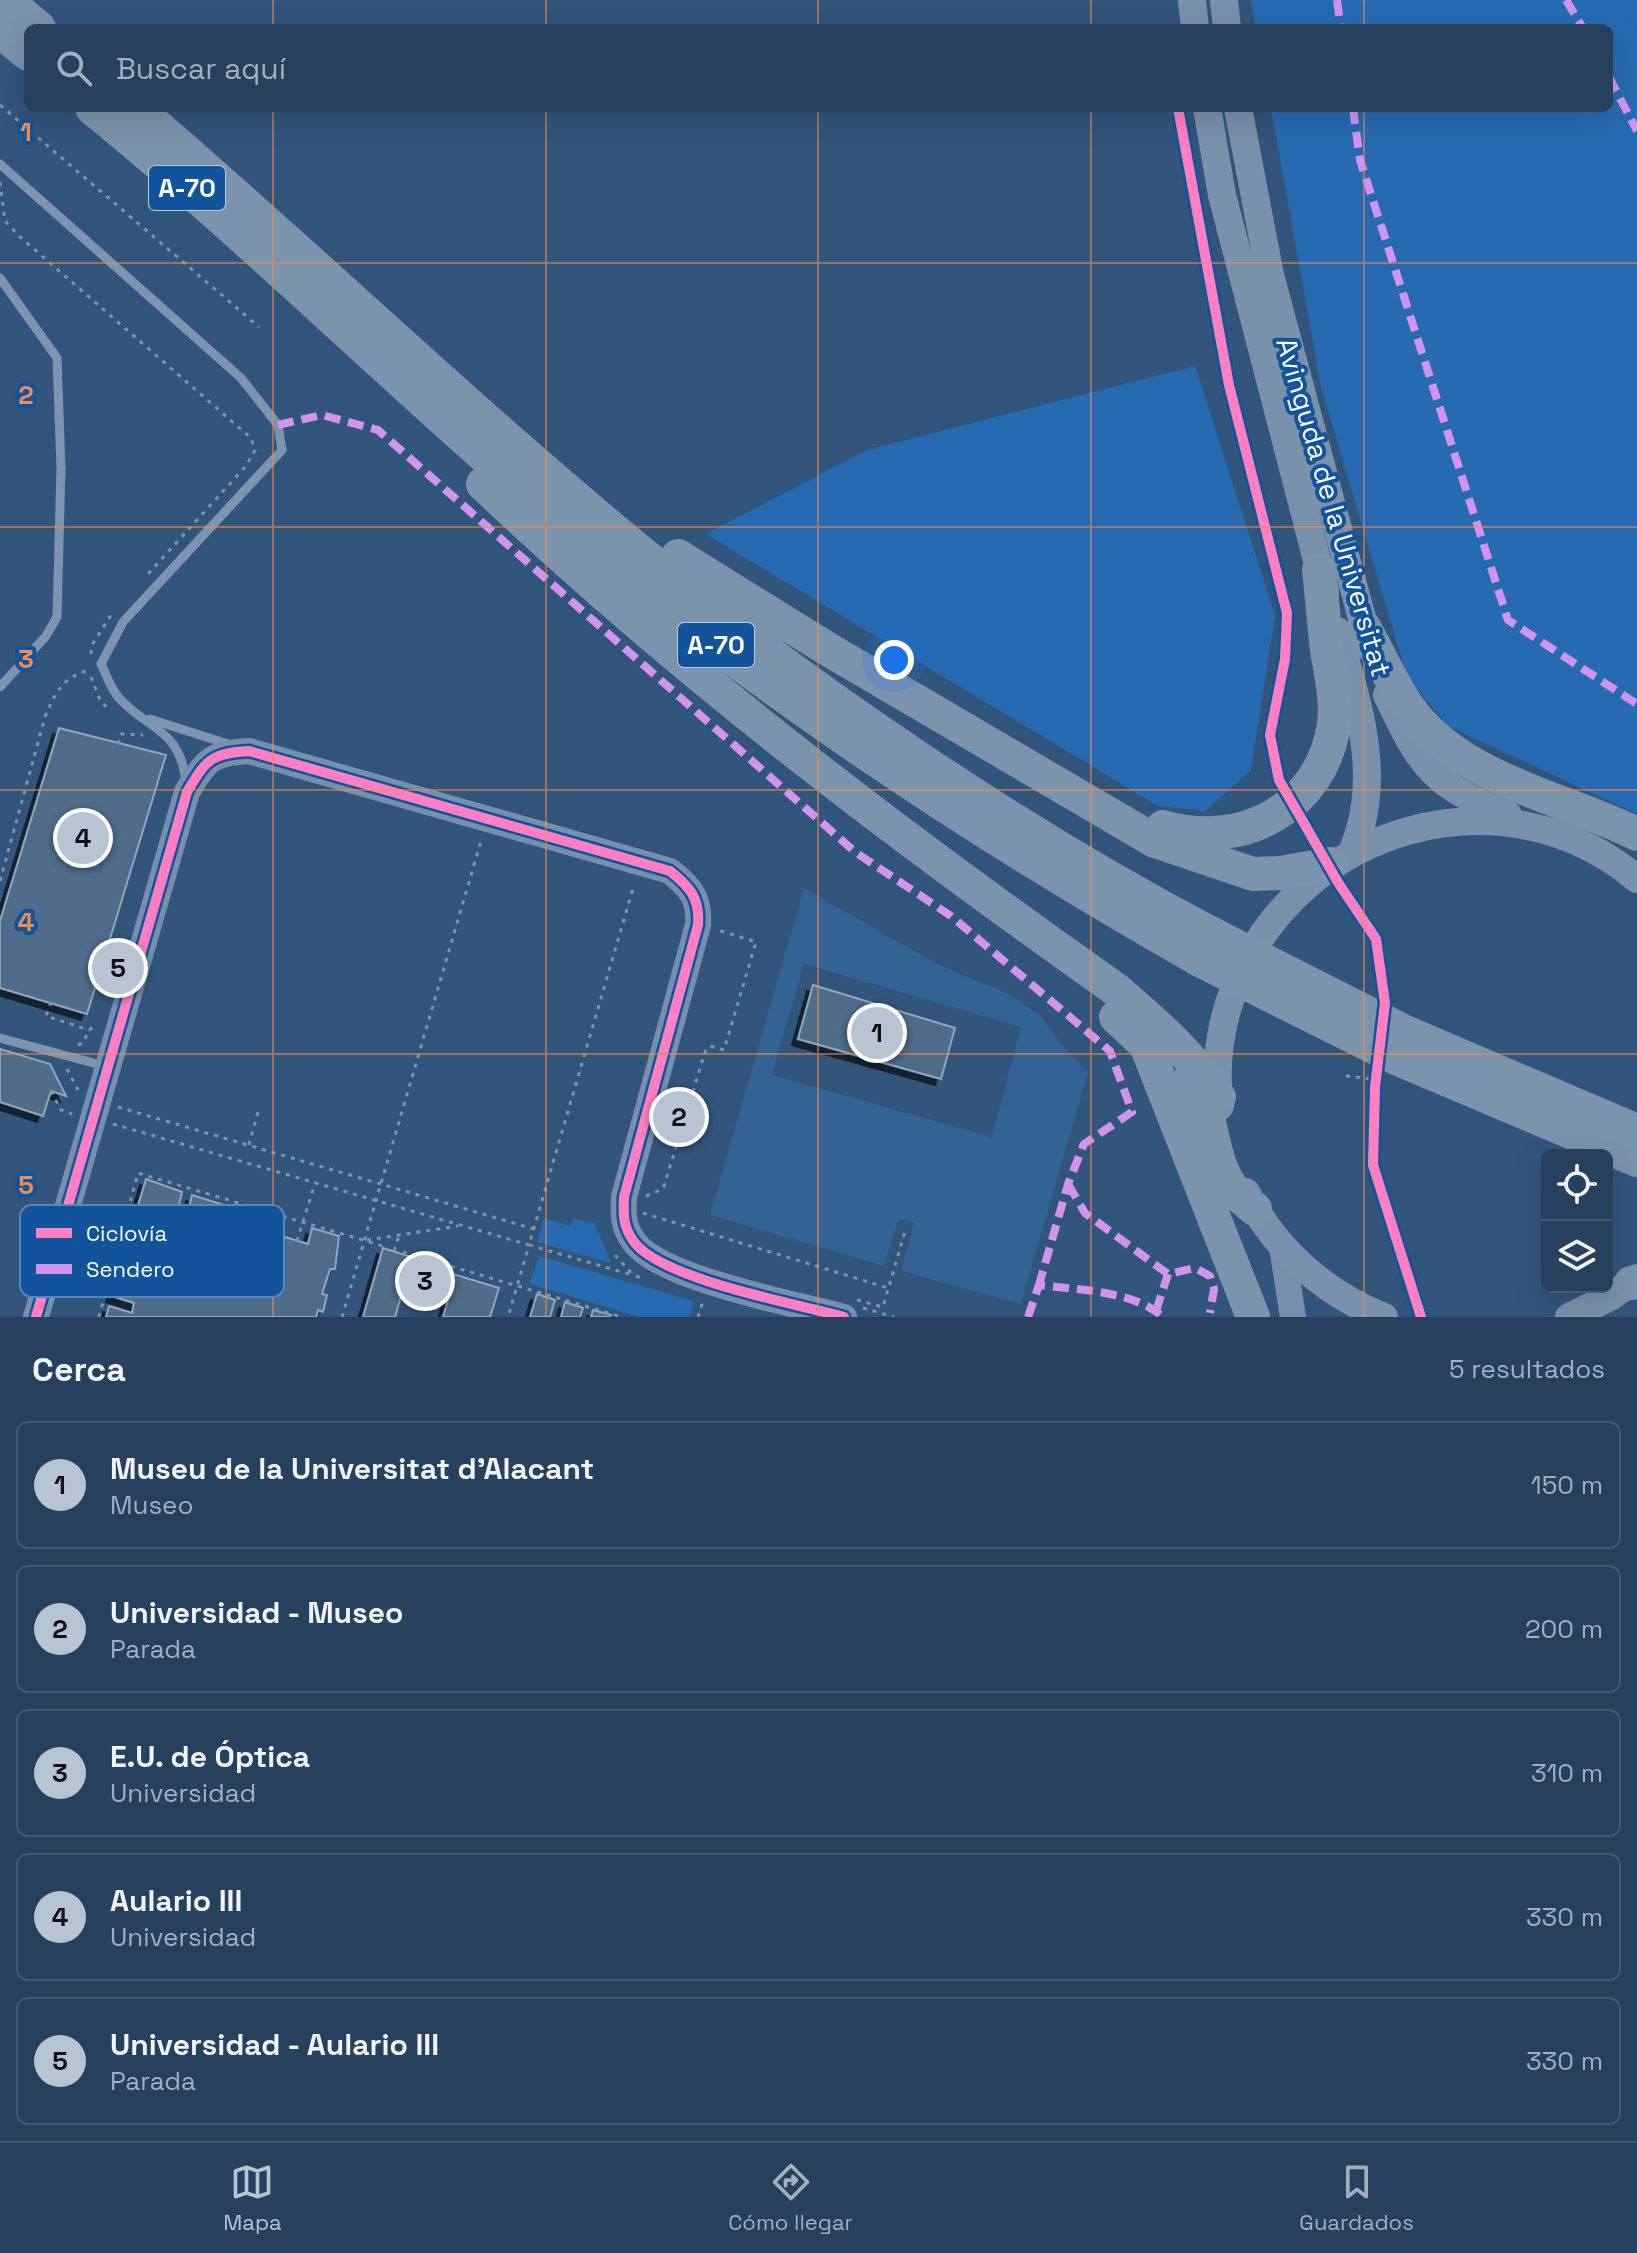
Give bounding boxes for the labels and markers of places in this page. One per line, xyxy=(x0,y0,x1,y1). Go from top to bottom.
pin: 4 xyxy=(57,808,109,868)
pin: 5 xyxy=(92,938,144,998)
pin: 1 xyxy=(851,1003,903,1063)
pin: 2 xyxy=(653,1087,705,1147)
pin: 3 xyxy=(399,1251,451,1311)

